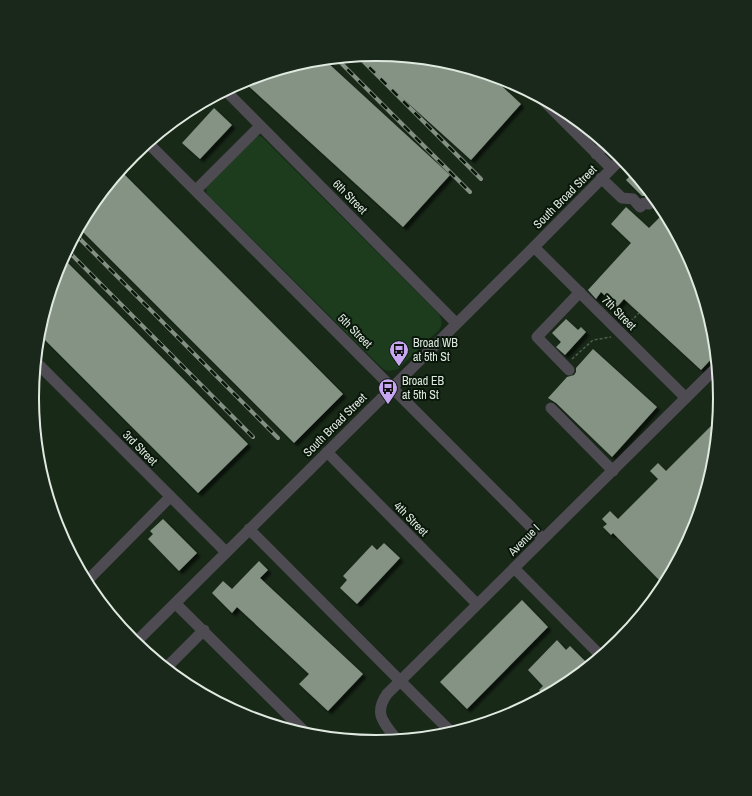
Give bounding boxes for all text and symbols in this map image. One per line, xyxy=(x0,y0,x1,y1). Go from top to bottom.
street label: South Broad Street xyxy=(530,162,600,232)
street label: 6th Street xyxy=(329,176,371,218)
street label: 7th Street xyxy=(598,292,640,334)
street label: 5th Street xyxy=(334,310,376,352)
place label: Broad WB at 5th St xyxy=(413,335,458,365)
bus stop icon: Broad WB at 5th St xyxy=(388,339,410,367)
place label: Broad EB at 5th St xyxy=(402,373,445,403)
bus stop icon: Broad EB at 5th St xyxy=(377,377,399,405)
street label: South Broad Street xyxy=(300,390,370,460)
street label: 3rd Street xyxy=(119,427,161,469)
street label: 4th Street xyxy=(390,498,432,540)
street label: Avenue I xyxy=(504,521,543,560)

